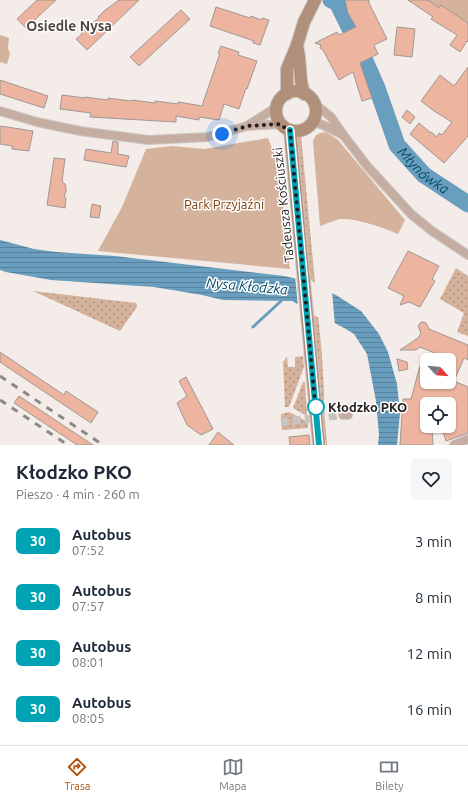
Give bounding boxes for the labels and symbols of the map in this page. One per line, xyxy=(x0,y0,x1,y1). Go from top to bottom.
district label: Osiedle Nysa xyxy=(26,18,112,34)
your location xyxy=(212,124,232,144)
water label: Młynówka xyxy=(395,144,452,198)
street label: Tadeusza Kościuszki xyxy=(270,147,296,263)
park label: Park Przyjaźni xyxy=(184,197,264,211)
water label: Nysa Kłodzka xyxy=(206,274,289,298)
north arrow xyxy=(420,353,456,389)
marker: Kłodzko PKO xyxy=(307,398,325,416)
place label: Kłodzko PKO xyxy=(328,400,407,414)

